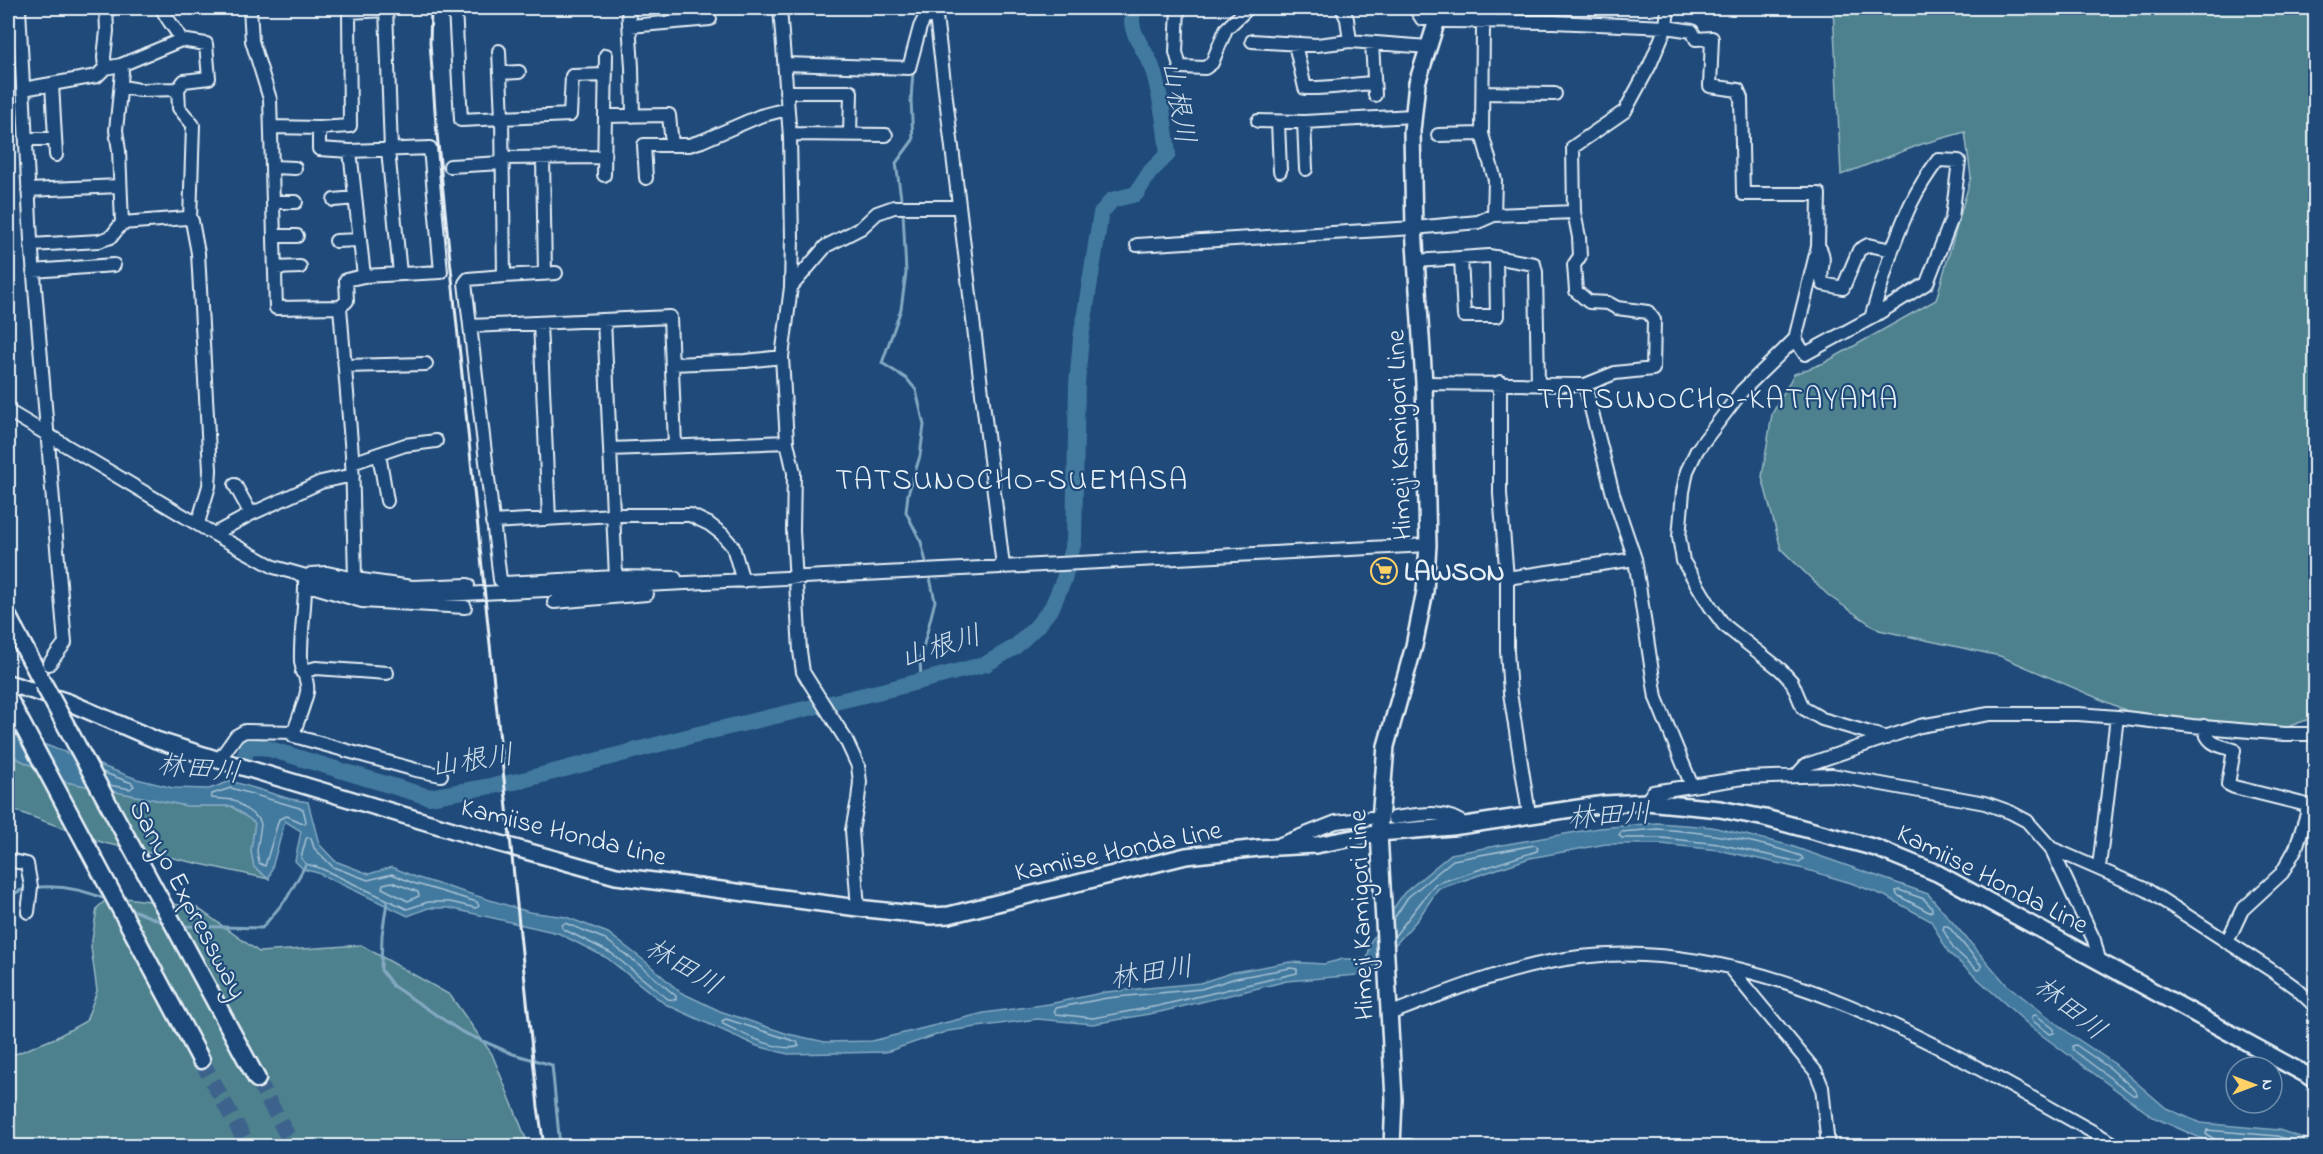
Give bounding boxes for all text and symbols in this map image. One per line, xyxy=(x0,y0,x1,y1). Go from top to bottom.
water label: 山根川 xyxy=(1149,58,1204,148)
street label: Himeji Kamigori Line xyxy=(1377,328,1424,541)
district label: TATSUNOCHO-KATAYAMA xyxy=(1537,379,1899,423)
district label: TATSUNOCHO-SUEMASA xyxy=(835,460,1189,504)
place label: LAWSON xyxy=(1404,554,1505,593)
supermarket icon: LAWSON xyxy=(1369,556,1399,586)
water label: 山根川 xyxy=(895,616,987,680)
water label: 山根川 xyxy=(428,736,517,789)
water label: 林田川 xyxy=(155,746,243,795)
street label: Kamiise Honda Line xyxy=(456,789,671,878)
street label: Sanyo Expressway xyxy=(118,794,256,1007)
water label: 林田川 xyxy=(1566,794,1653,841)
street label: Himeji Kamigori Line xyxy=(1339,808,1386,1021)
street label: Kamiise Honda Line xyxy=(1011,811,1227,893)
street label: Kamiise Honda Line xyxy=(1889,815,2095,946)
water label: 林田川 xyxy=(636,929,729,1007)
water label: 林田川 xyxy=(1107,948,1196,1001)
water label: 林田川 xyxy=(2023,967,2114,1052)
north arrow xyxy=(2224,1055,2284,1115)
text: N xyxy=(2255,1080,2279,1091)

